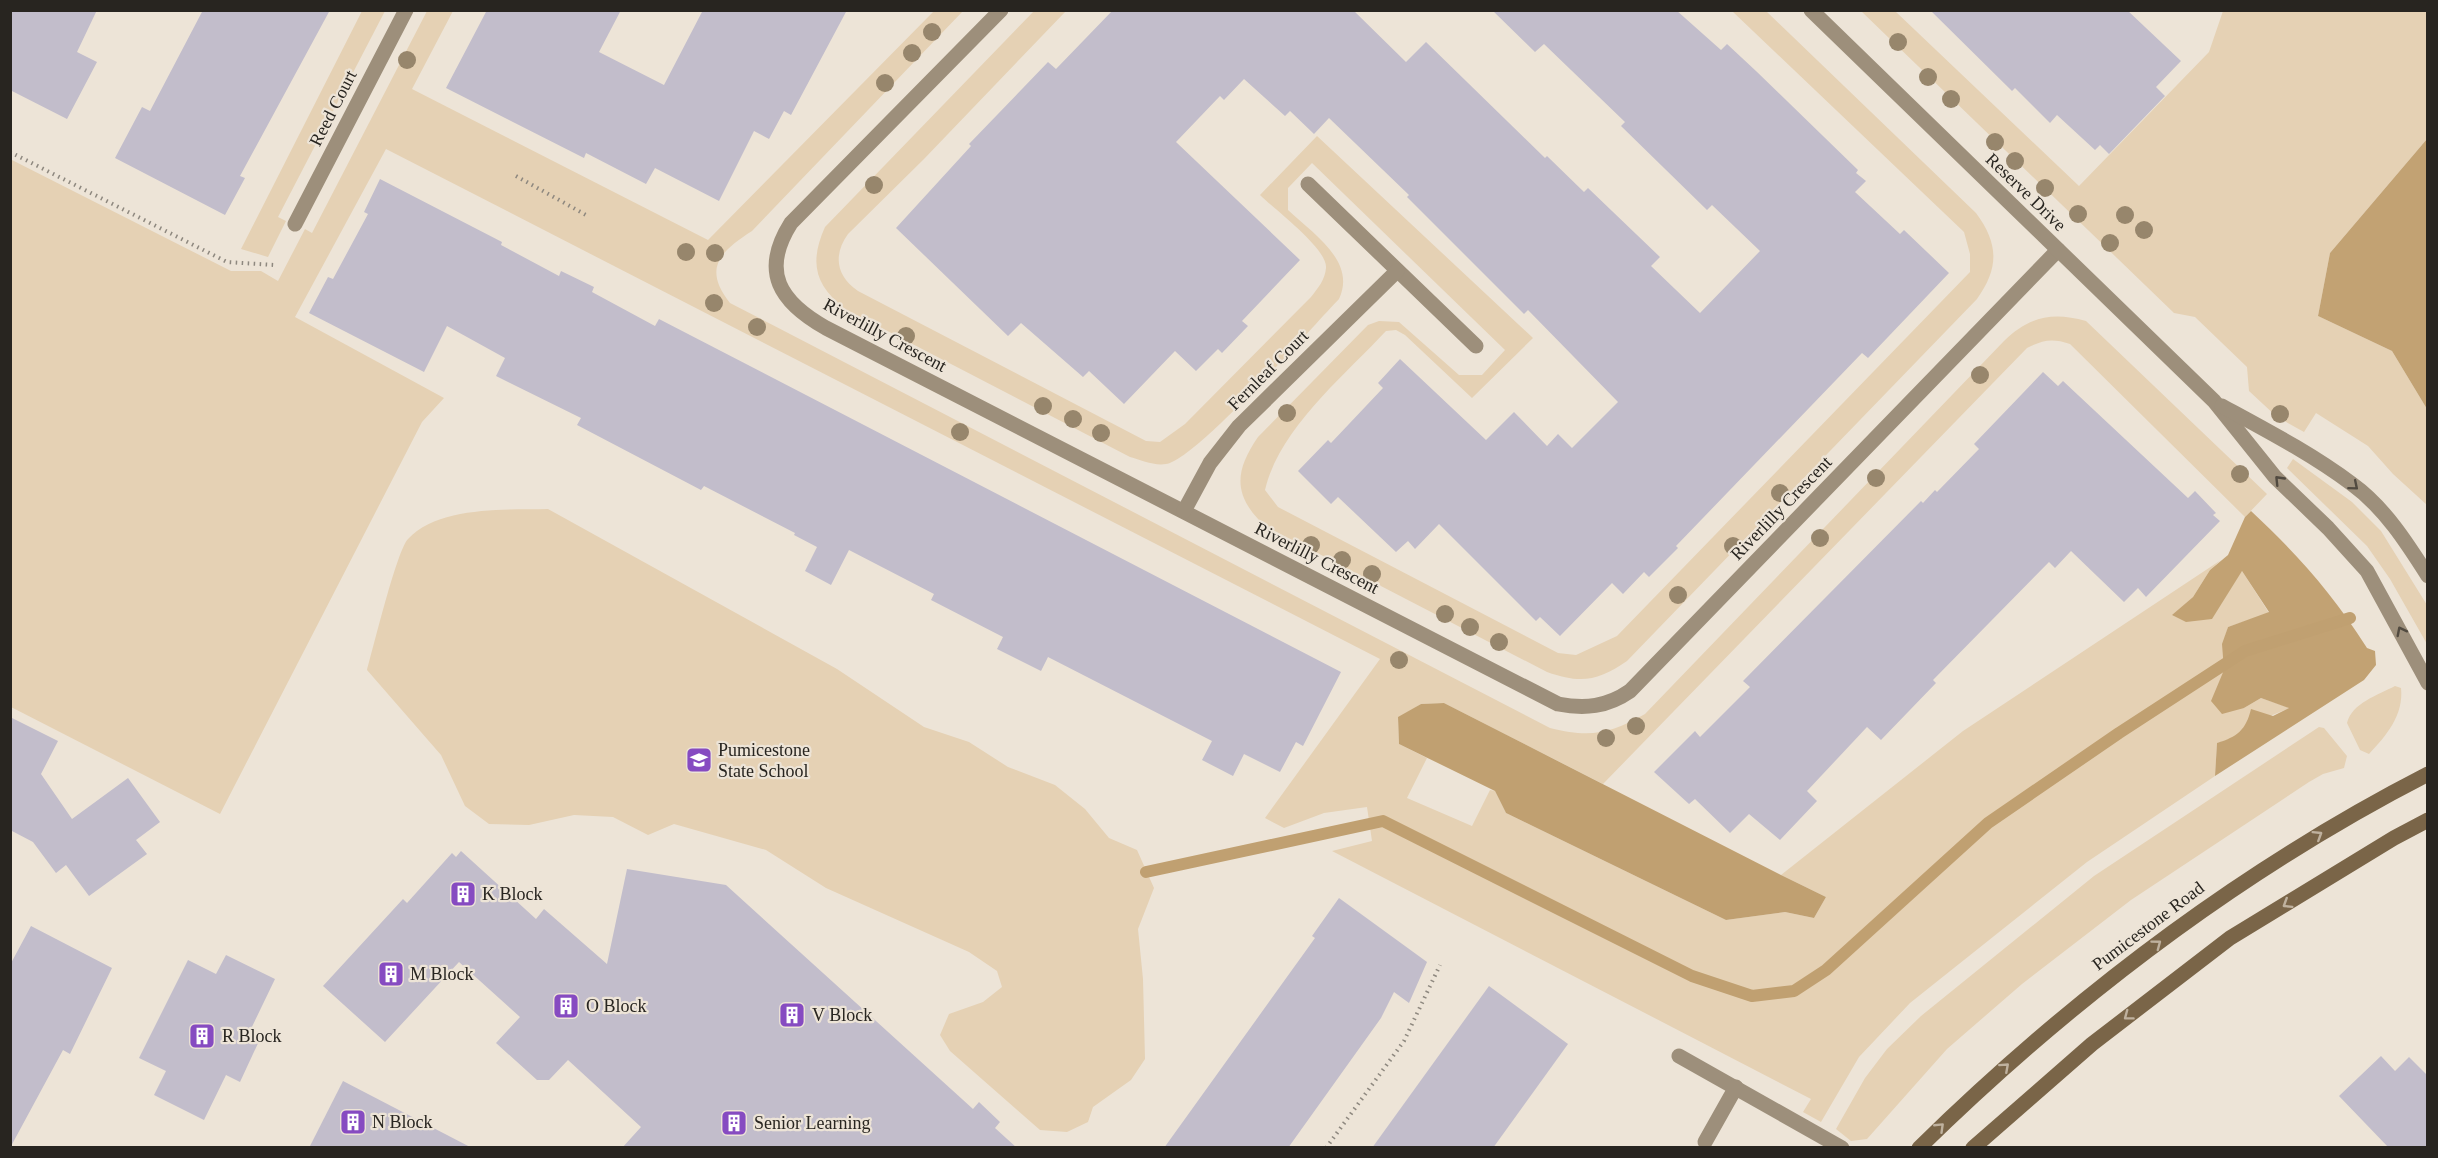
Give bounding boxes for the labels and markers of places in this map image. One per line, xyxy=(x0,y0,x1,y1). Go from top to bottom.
place label: Pumicestone State School xyxy=(718,740,810,781)
school or university icon: Pumicestone State School xyxy=(684,745,714,775)
building icon: K Block xyxy=(448,879,478,909)
place label: K Block xyxy=(482,884,543,904)
building icon: M Block xyxy=(376,959,406,989)
place label: M Block xyxy=(410,964,474,984)
building icon: O Block xyxy=(551,991,581,1021)
place label: O Block xyxy=(586,996,647,1016)
building icon: V Block xyxy=(777,1000,807,1030)
place label: V Block xyxy=(812,1005,872,1025)
building icon: R Block xyxy=(187,1021,217,1051)
place label: R Block xyxy=(222,1026,282,1046)
building icon: N Block xyxy=(338,1107,368,1137)
building icon: Senior Learning xyxy=(719,1108,749,1138)
place label: N Block xyxy=(372,1112,433,1132)
place label: Senior Learning xyxy=(754,1113,870,1133)

